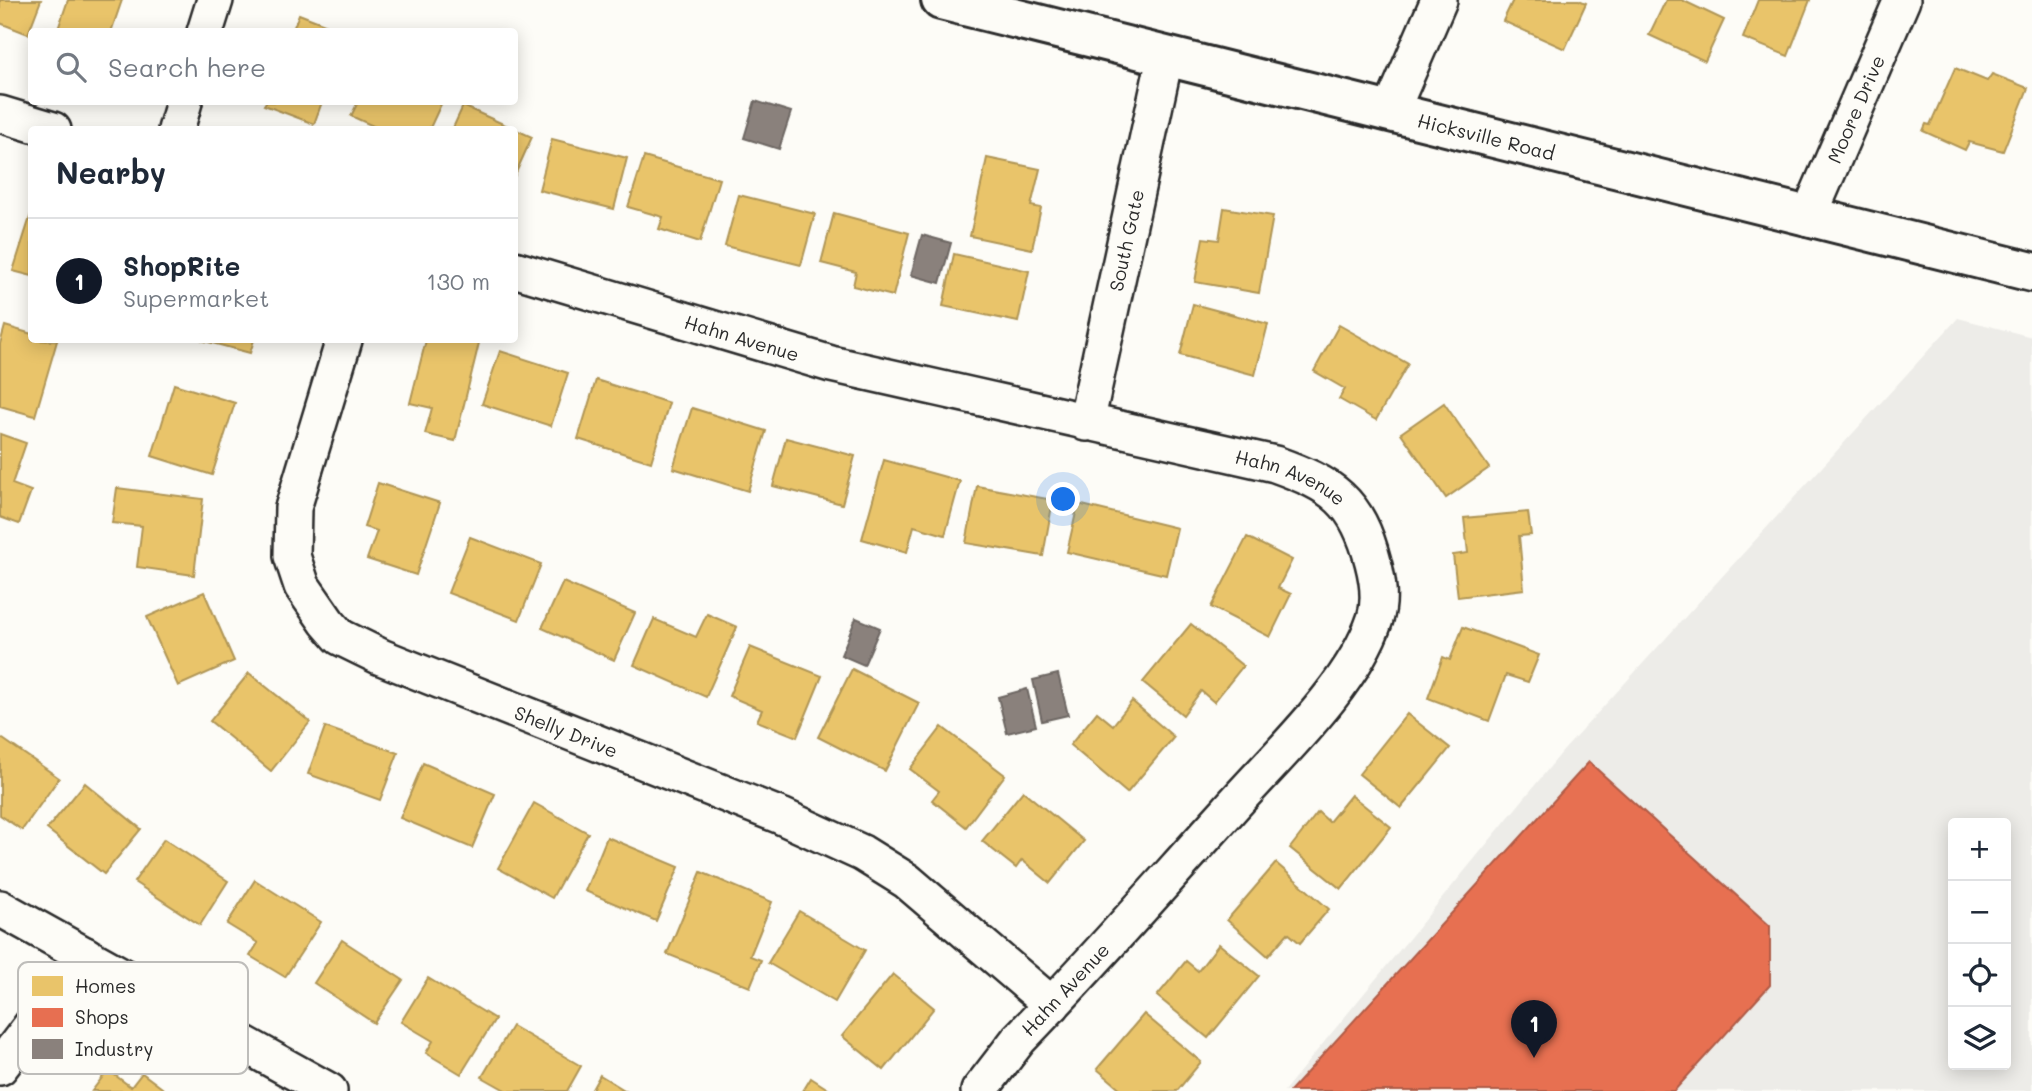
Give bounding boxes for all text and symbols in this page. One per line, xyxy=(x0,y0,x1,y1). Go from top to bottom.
search box xyxy=(28,28,518,105)
icon: search xyxy=(52,48,90,86)
text: Search here xyxy=(108,50,266,84)
street label: Moore Drive xyxy=(1821,51,1889,167)
street label: Hicksville Road xyxy=(1415,107,1558,165)
text: Nearby xyxy=(56,152,166,192)
street label: South Gate xyxy=(1102,187,1149,294)
text: ShopRite xyxy=(123,249,240,283)
text: 1 xyxy=(74,266,84,296)
text: 130 m xyxy=(426,266,490,296)
text: Supermarket xyxy=(123,283,269,313)
street label: Hahn Avenue xyxy=(682,308,802,366)
street label: Hahn Avenue xyxy=(1233,443,1352,510)
your location xyxy=(1046,482,1080,516)
street label: Shelly Drive xyxy=(511,699,622,762)
map controls xyxy=(1948,818,2011,1070)
button: + xyxy=(1948,818,2011,881)
button: − xyxy=(1948,881,2011,944)
street label: Hahn Avenue xyxy=(1015,937,1115,1041)
button: locate xyxy=(1948,944,2011,1007)
legend xyxy=(18,962,248,1074)
text: Homes xyxy=(75,973,136,998)
pin: 1 xyxy=(1511,1000,1557,1058)
text: Shops xyxy=(75,1004,129,1029)
button: layers xyxy=(1948,1007,2011,1070)
text: Industry xyxy=(75,1036,153,1061)

